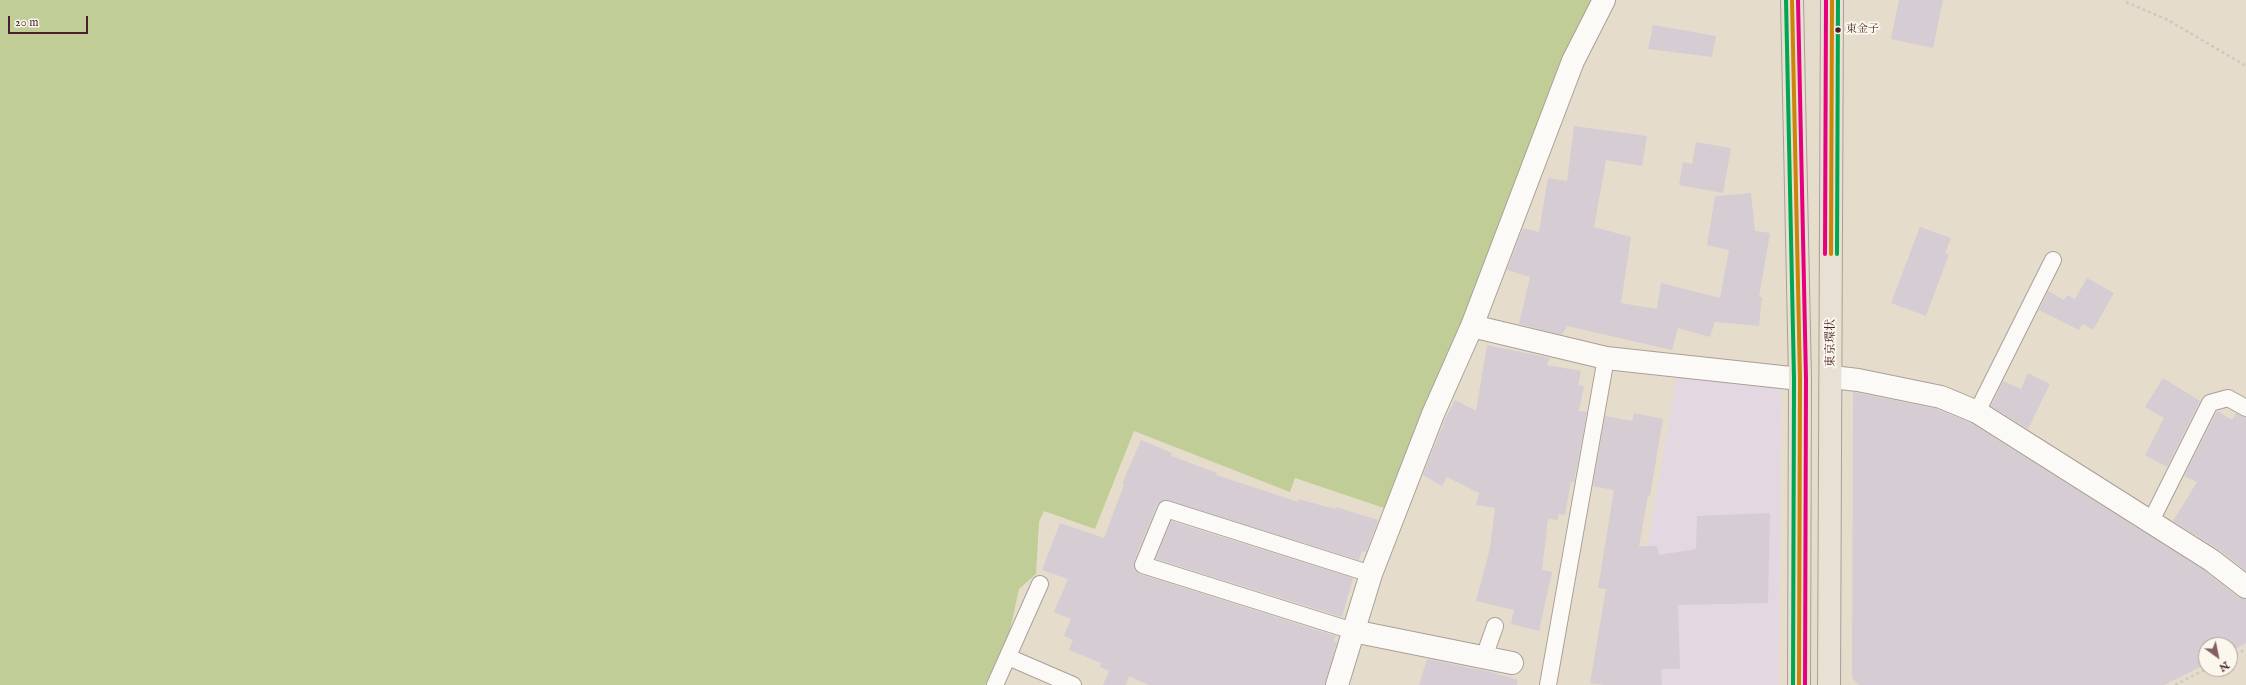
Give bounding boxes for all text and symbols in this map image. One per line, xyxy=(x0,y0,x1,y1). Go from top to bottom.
scale bar xyxy=(10,8,90,34)
text: 20 m xyxy=(15,15,38,30)
place label: 東金子 xyxy=(1846,23,1879,37)
marker: 東金子 xyxy=(1833,25,1843,35)
street label: 東京環状 xyxy=(1825,319,1839,367)
north arrow xyxy=(2198,637,2238,677)
text: N xyxy=(2216,658,2232,675)

